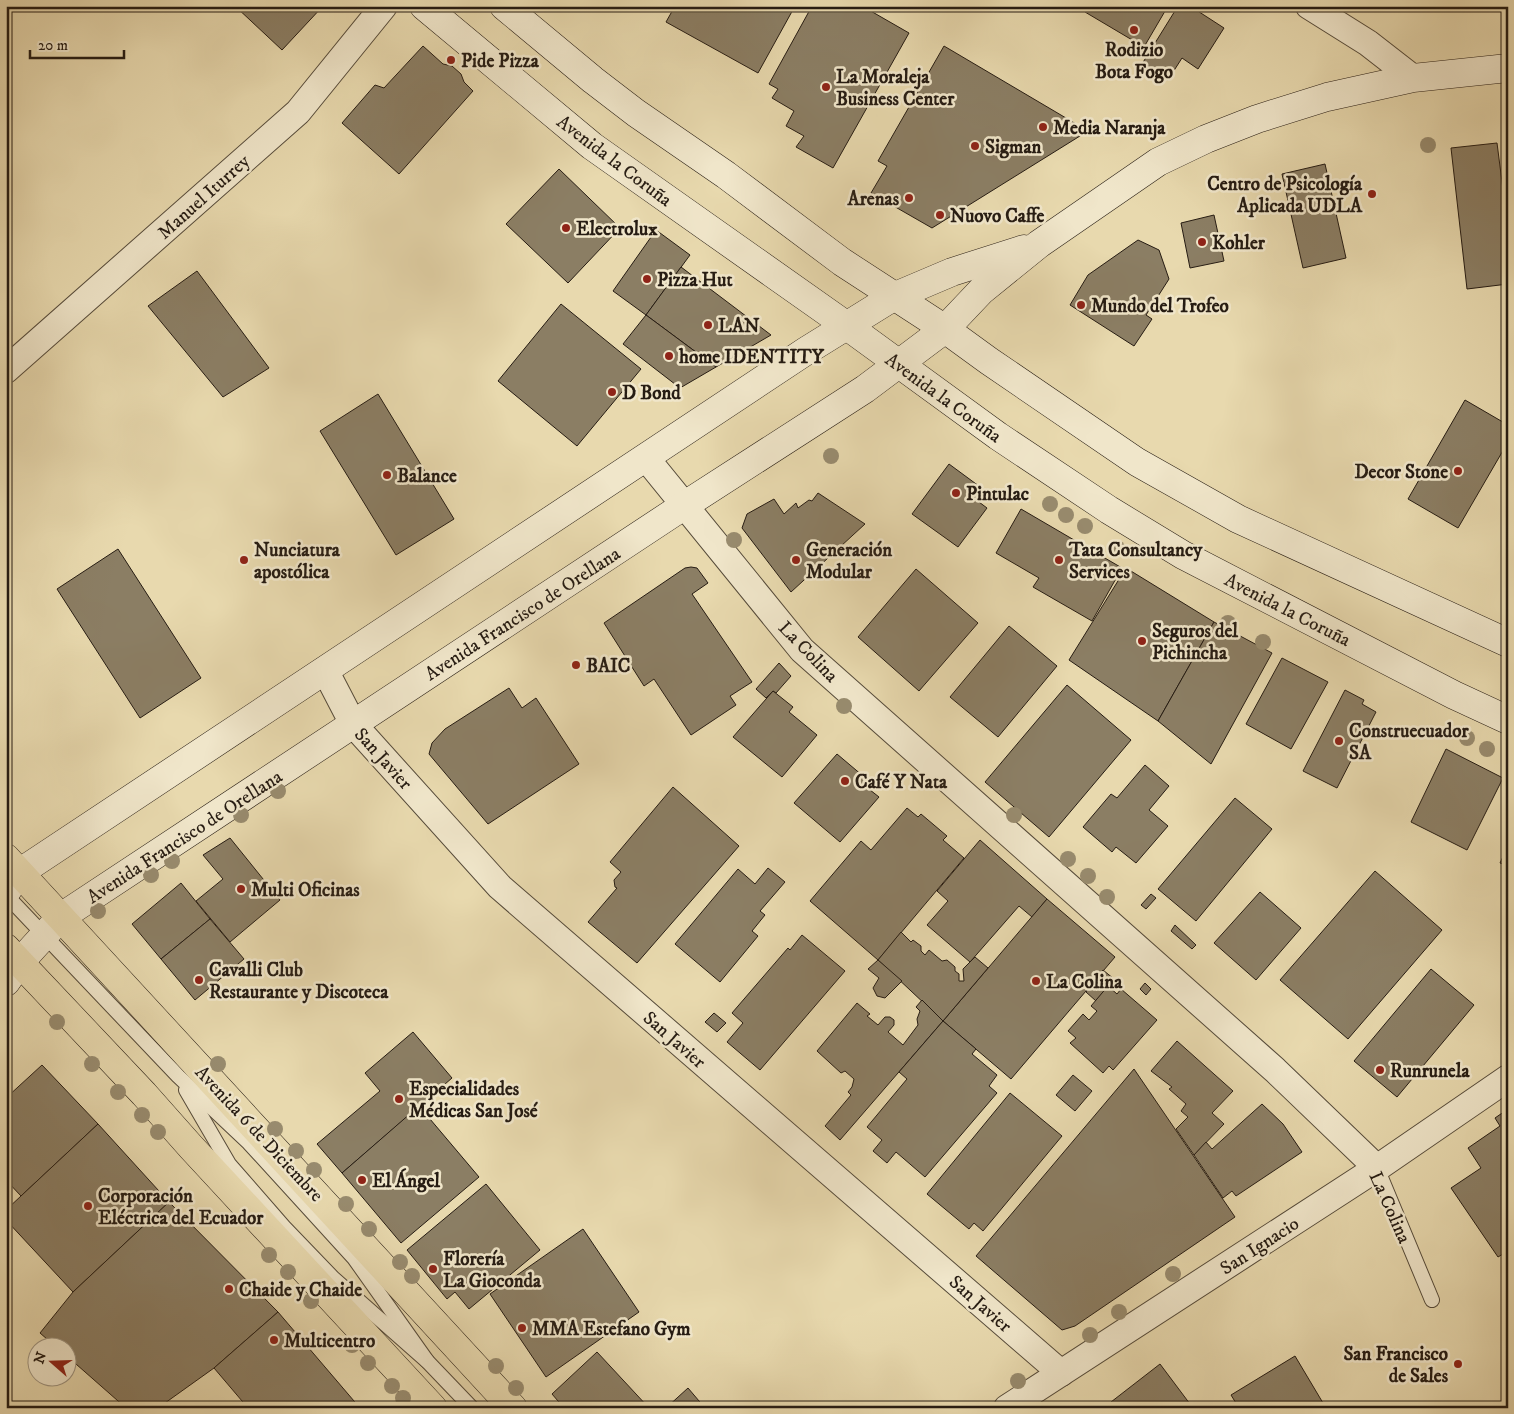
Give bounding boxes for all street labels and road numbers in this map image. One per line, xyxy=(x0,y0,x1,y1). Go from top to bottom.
street label: Avenida la Coruña xyxy=(552,110,676,212)
street label: Manuel Iturrey xyxy=(153,149,255,244)
street label: Avenida la Coruña xyxy=(880,348,1006,448)
street label: Avenida Francisco de Orellana xyxy=(421,542,625,686)
street label: Avenida la Coruña xyxy=(1221,569,1354,652)
street label: La Colina xyxy=(773,617,843,687)
street label: San Javier xyxy=(349,723,417,795)
street label: Avenida Francisco de Orellana xyxy=(83,765,287,909)
street label: San Javier xyxy=(638,1007,710,1074)
street label: Avenida 6 de Diciembre xyxy=(190,1061,328,1207)
street label: La Colina xyxy=(1364,1168,1416,1247)
street label: San Ignacio xyxy=(1216,1212,1304,1280)
street label: San Javier xyxy=(944,1271,1016,1338)

